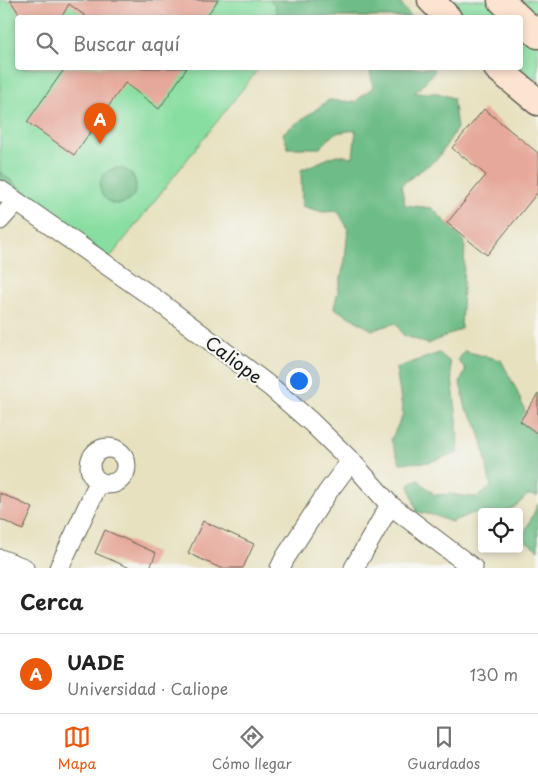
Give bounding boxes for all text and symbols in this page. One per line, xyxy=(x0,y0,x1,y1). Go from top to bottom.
search box xyxy=(15,15,523,70)
icon: search xyxy=(33,29,61,57)
text: Buscar aquí xyxy=(73,29,180,57)
pin: A xyxy=(84,103,116,144)
street label: Caliope xyxy=(200,329,268,389)
your location xyxy=(286,368,312,394)
map controls xyxy=(478,508,523,553)
button: locate xyxy=(478,508,523,553)
text: Cerca xyxy=(20,585,84,617)
text: UADE xyxy=(67,648,125,676)
text: A xyxy=(30,662,42,686)
text: 130 m xyxy=(470,662,518,686)
text: Universidad · Caliope xyxy=(67,676,228,700)
tab: Mapa xyxy=(58,723,96,774)
tab: Cómo llegar xyxy=(212,723,292,774)
tab: Guardados xyxy=(407,723,480,774)

